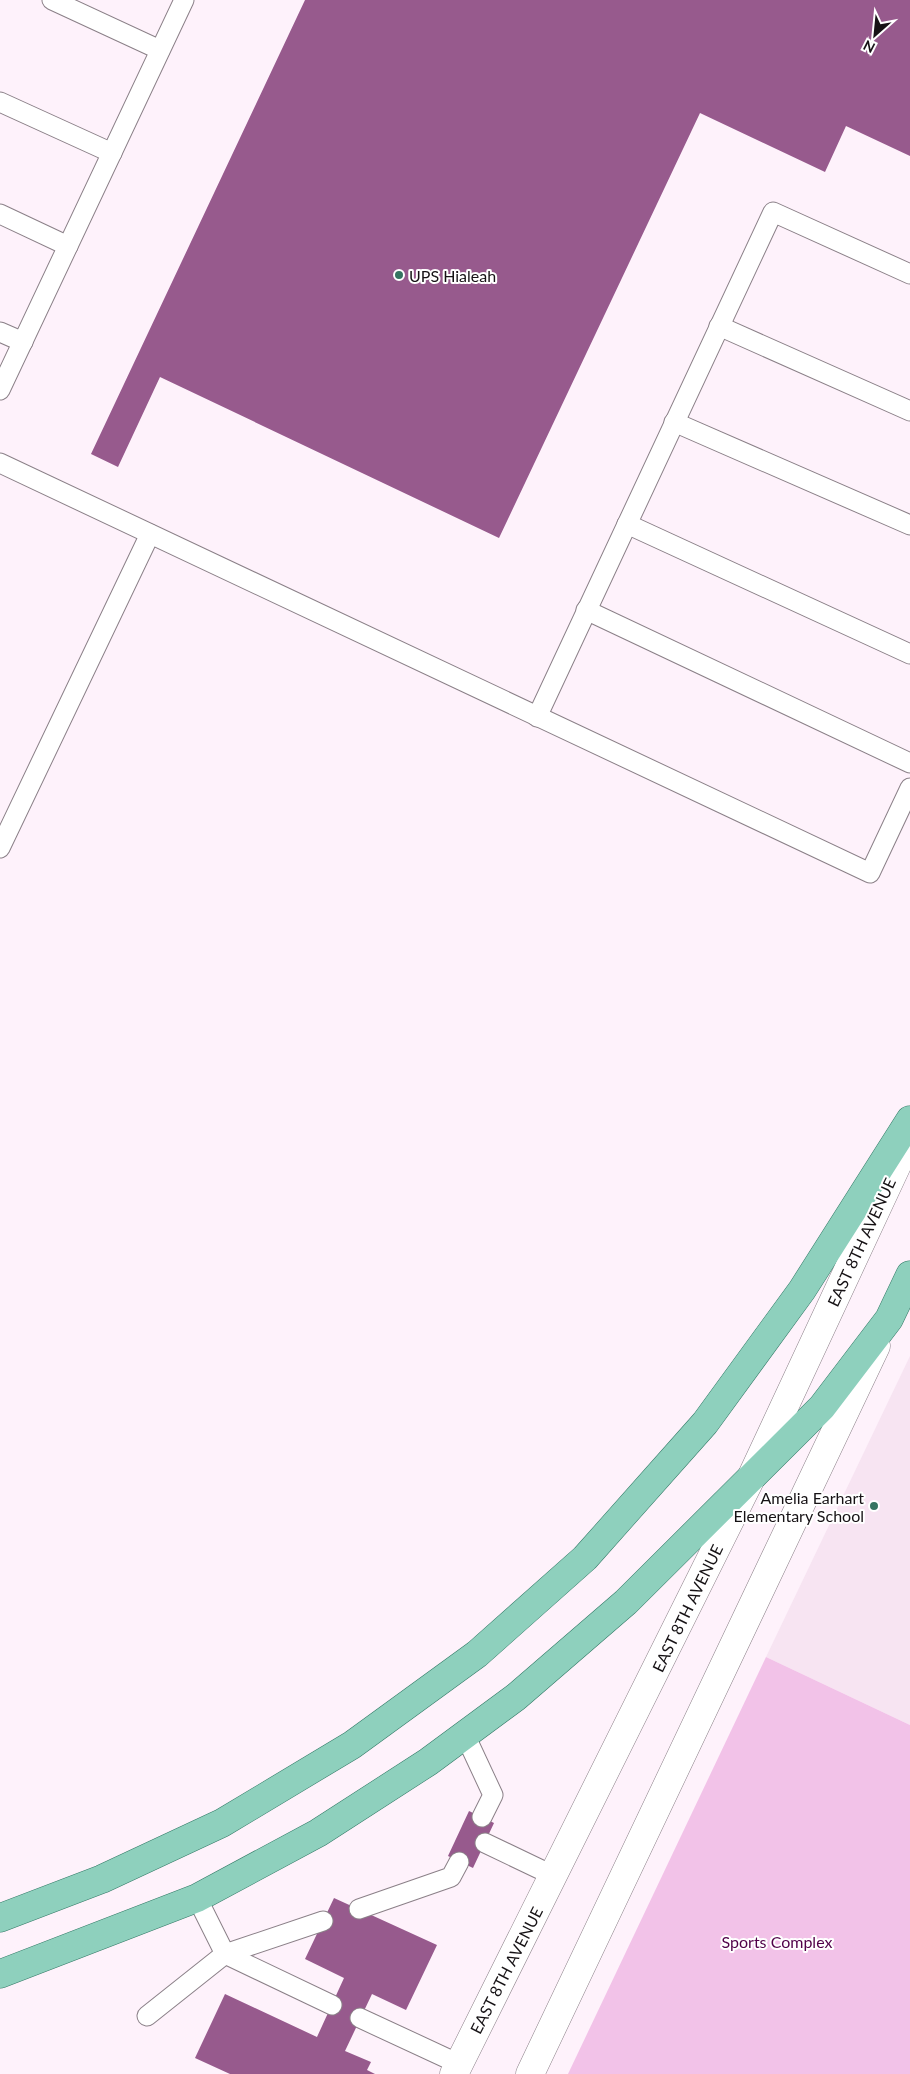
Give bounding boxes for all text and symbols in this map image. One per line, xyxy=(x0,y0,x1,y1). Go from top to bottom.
north arrow xyxy=(850,10,900,60)
text: N xyxy=(860,37,878,57)
place label: UPS Hialeah xyxy=(409,266,496,285)
marker: UPS Hialeah xyxy=(393,269,405,281)
street label: EAST 8TH AVENUE xyxy=(823,1175,899,1309)
place label: Amelia Earhart Elementary School xyxy=(734,1488,864,1525)
marker: Amelia Earhart Elementary School xyxy=(868,1500,880,1512)
street label: EAST 8TH AVENUE xyxy=(648,1541,726,1675)
street label: EAST 8TH AVENUE xyxy=(466,1903,546,2037)
park label: Sports Complex xyxy=(722,1932,832,1951)

